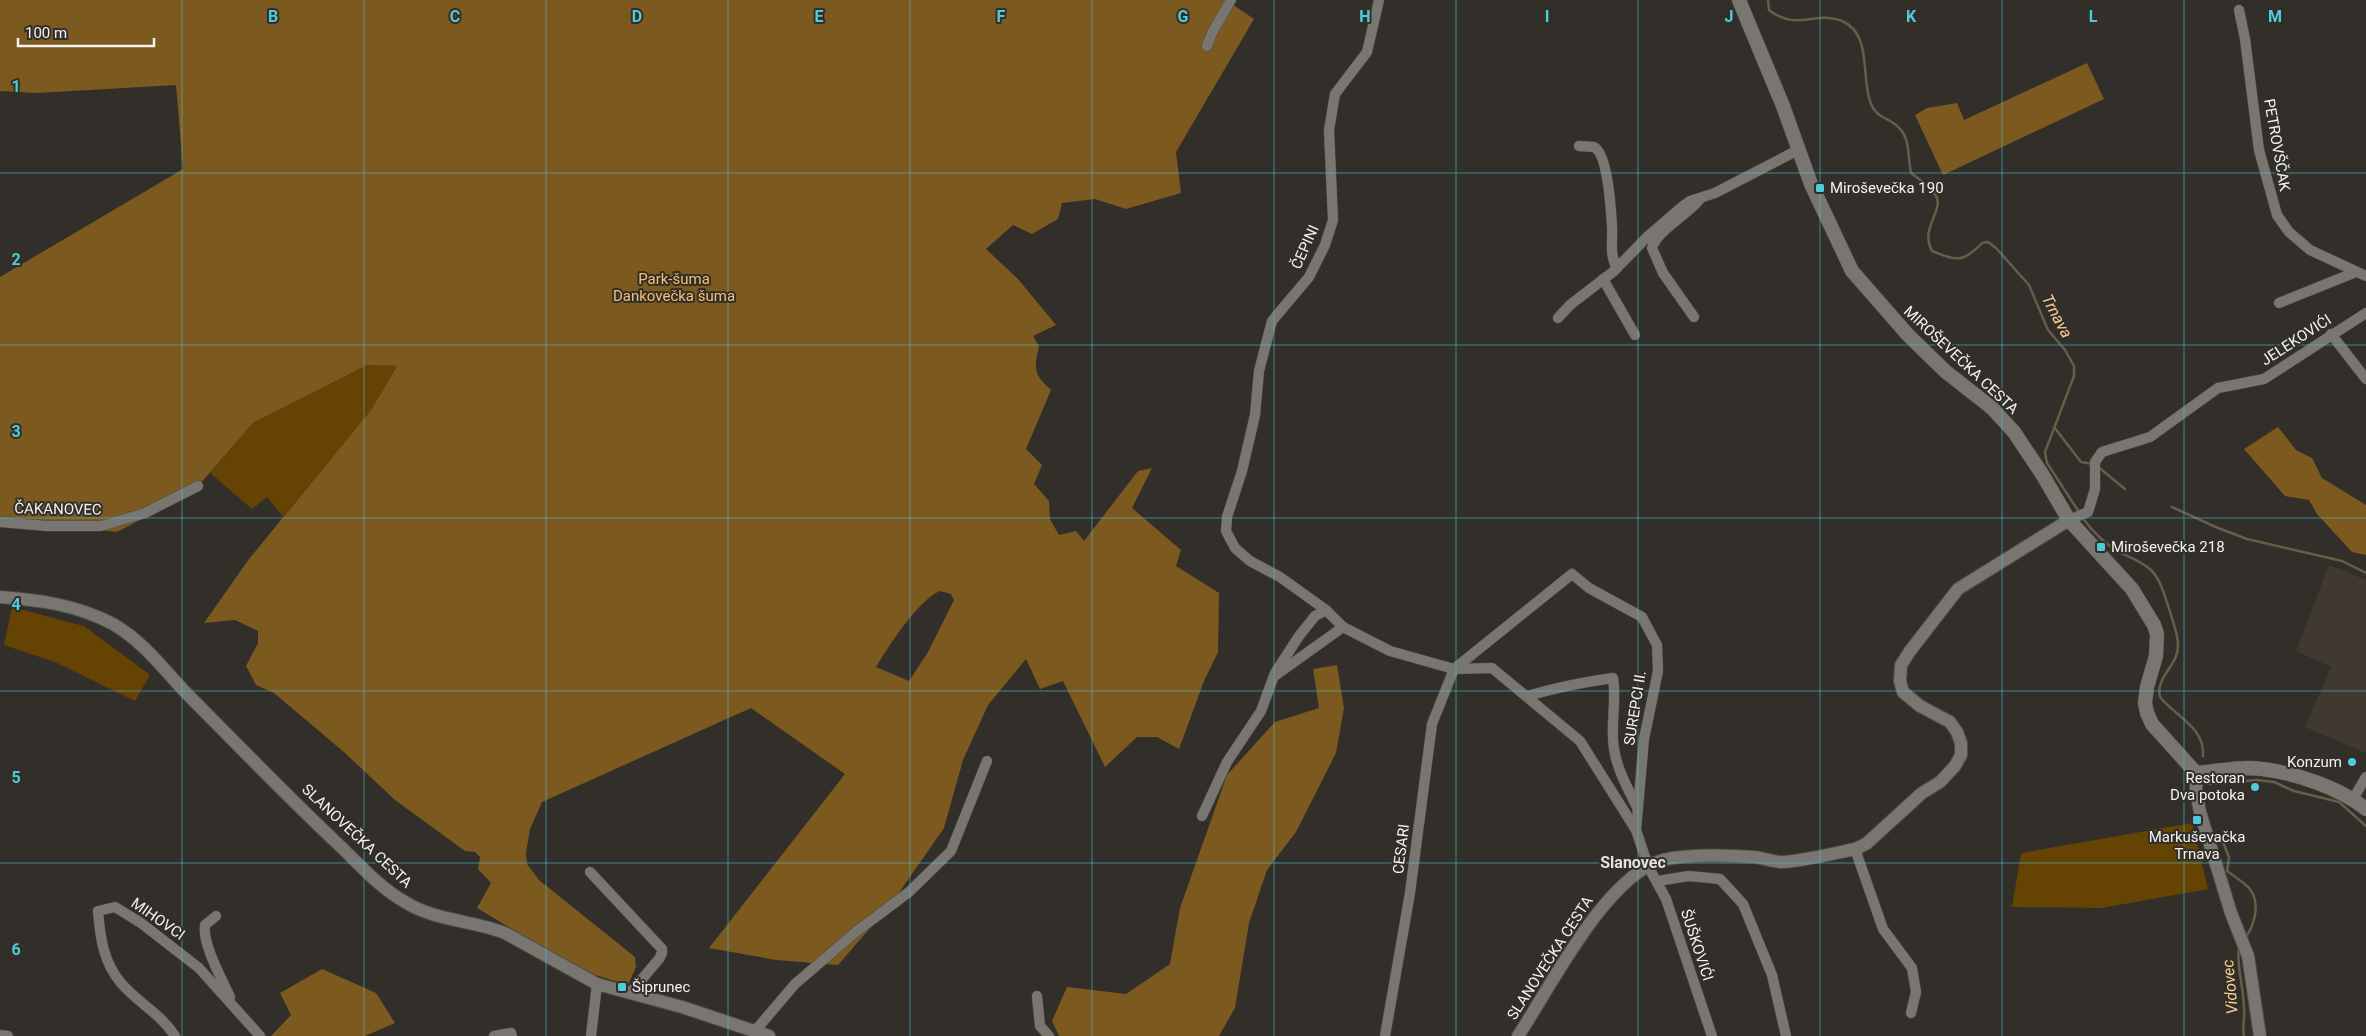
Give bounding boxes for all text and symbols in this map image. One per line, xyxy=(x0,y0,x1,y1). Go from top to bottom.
text: B xyxy=(268,7,278,26)
text: C xyxy=(450,7,460,26)
text: D xyxy=(632,7,642,26)
text: E xyxy=(815,7,824,26)
text: F xyxy=(997,7,1006,26)
text: G xyxy=(1178,7,1189,26)
text: H xyxy=(1359,7,1371,26)
text: I xyxy=(1545,7,1549,26)
text: J xyxy=(1725,7,1733,26)
text: K xyxy=(1906,7,1917,26)
text: L xyxy=(2089,7,2098,26)
text: M xyxy=(2268,7,2282,26)
scale bar xyxy=(18,15,154,47)
text: 100 m xyxy=(25,24,67,42)
text: 1 xyxy=(11,77,21,96)
street label: PETROVŠČAK xyxy=(2260,97,2294,193)
place label: Miroševečka 190 xyxy=(1830,179,1944,197)
marker: Miroševečka 190 xyxy=(1814,182,1826,194)
street label: ČEPINI xyxy=(1287,222,1323,272)
text: 2 xyxy=(11,250,21,269)
park label: Park-šuma Dankovečka šuma xyxy=(613,270,735,305)
water label: Trnava xyxy=(2038,291,2076,341)
street label: MIROŠEVEČKA CESTA xyxy=(1900,302,2022,418)
street label: JELEKOVIĆI xyxy=(2257,311,2335,369)
text: 3 xyxy=(11,422,21,441)
street label: ČAKANOVEC xyxy=(14,499,102,519)
place label: Miroševečka 218 xyxy=(2111,538,2225,556)
marker: Miroševečka 218 xyxy=(2095,541,2107,553)
text: 4 xyxy=(11,595,21,614)
street label: SUREPCI II. xyxy=(1620,669,1650,747)
place label: Konzum xyxy=(2287,753,2342,771)
marker: Konzum xyxy=(2346,756,2358,768)
text: 5 xyxy=(11,768,21,787)
place label: Restoran Dva potoka xyxy=(2170,769,2245,804)
street label: SLANOVEČKA CESTA xyxy=(298,780,416,892)
marker: Restoran Dva potoka xyxy=(2249,781,2261,793)
marker: Markuševačka Trnava xyxy=(2191,814,2203,826)
street label: CESARI xyxy=(1389,823,1413,875)
place label: Markuševačka Trnava xyxy=(2149,828,2245,863)
district label: Slanovec xyxy=(1600,853,1666,872)
street label: SLANOVEČKA CESTA xyxy=(1503,893,1597,1023)
street label: MIHOVCI xyxy=(128,894,188,944)
street label: ŠUŠKOVIĆI xyxy=(1677,907,1717,983)
text: 6 xyxy=(11,940,21,959)
water label: Vidovec xyxy=(2218,959,2242,1015)
place label: Šiprunec xyxy=(632,978,691,996)
marker: Šiprunec xyxy=(616,981,628,993)

